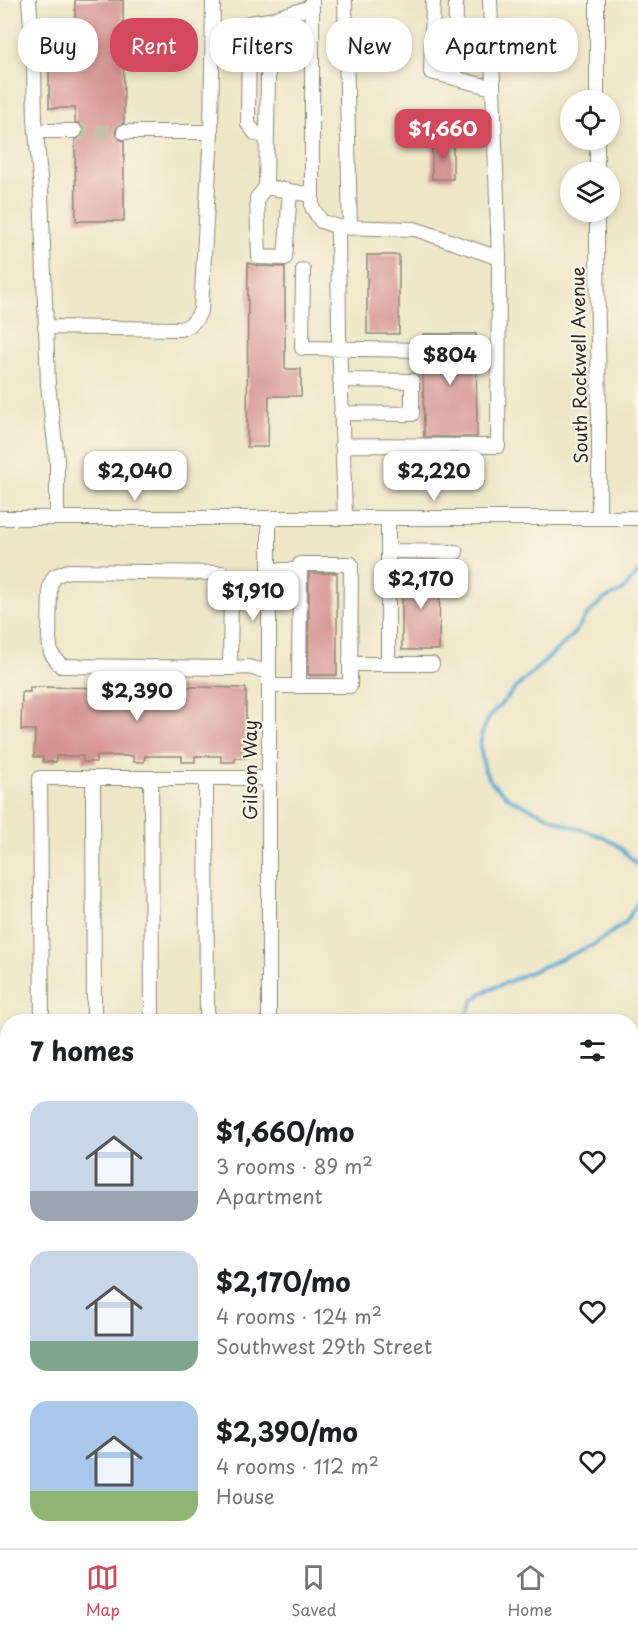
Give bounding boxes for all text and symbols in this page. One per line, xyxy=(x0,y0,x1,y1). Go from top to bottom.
chip: Buy xyxy=(18,18,98,72)
chip: Rent xyxy=(110,18,198,72)
chip: Filters xyxy=(210,18,314,72)
chip: New xyxy=(326,18,412,72)
chip: Apartment xyxy=(424,18,578,72)
map controls xyxy=(560,90,620,222)
button: locate xyxy=(560,90,620,150)
pin: $1,660 xyxy=(394,109,492,160)
text: $1,660 xyxy=(409,113,477,143)
button: layers xyxy=(560,162,620,222)
street label: South Rockwell Avenue xyxy=(563,266,594,464)
pin: $804 xyxy=(414,335,486,386)
text: $804 xyxy=(423,339,477,369)
pin: $2,040 xyxy=(86,451,184,502)
pin: $2,220 xyxy=(385,451,483,502)
text: $2,040 xyxy=(98,455,172,485)
text: $2,220 xyxy=(397,455,471,485)
pin: $2,170 xyxy=(372,559,470,610)
text: $2,170 xyxy=(388,563,454,593)
pin: $1,910 xyxy=(204,571,302,622)
text: $1,910 xyxy=(222,575,284,605)
pin: $2,390 xyxy=(88,671,186,722)
text: $2,390 xyxy=(101,675,173,705)
street label: Gilson Way xyxy=(236,720,263,820)
text: 7 homes xyxy=(30,1031,134,1070)
icon: filters xyxy=(576,1034,609,1067)
text: $1,660/mo xyxy=(216,1112,354,1151)
icon: home xyxy=(78,1125,150,1197)
icon: heart xyxy=(576,1145,609,1178)
text: 3 rooms · 89 m² xyxy=(216,1151,373,1181)
text: Apartment xyxy=(216,1181,323,1211)
text: $2,170/mo xyxy=(216,1262,350,1301)
icon: home xyxy=(78,1275,150,1347)
icon: heart xyxy=(576,1295,609,1328)
text: 4 rooms · 124 m² xyxy=(216,1301,382,1331)
text: Southwest 29th Street xyxy=(216,1331,432,1361)
text: $2,390/mo xyxy=(216,1412,358,1451)
icon: home xyxy=(78,1425,150,1497)
icon: heart xyxy=(576,1445,609,1478)
text: 4 rooms · 112 m² xyxy=(216,1451,379,1481)
text: House xyxy=(216,1481,275,1511)
tab: Map xyxy=(86,1561,120,1621)
tab: Saved xyxy=(291,1561,337,1621)
tab: Home xyxy=(508,1561,552,1621)

